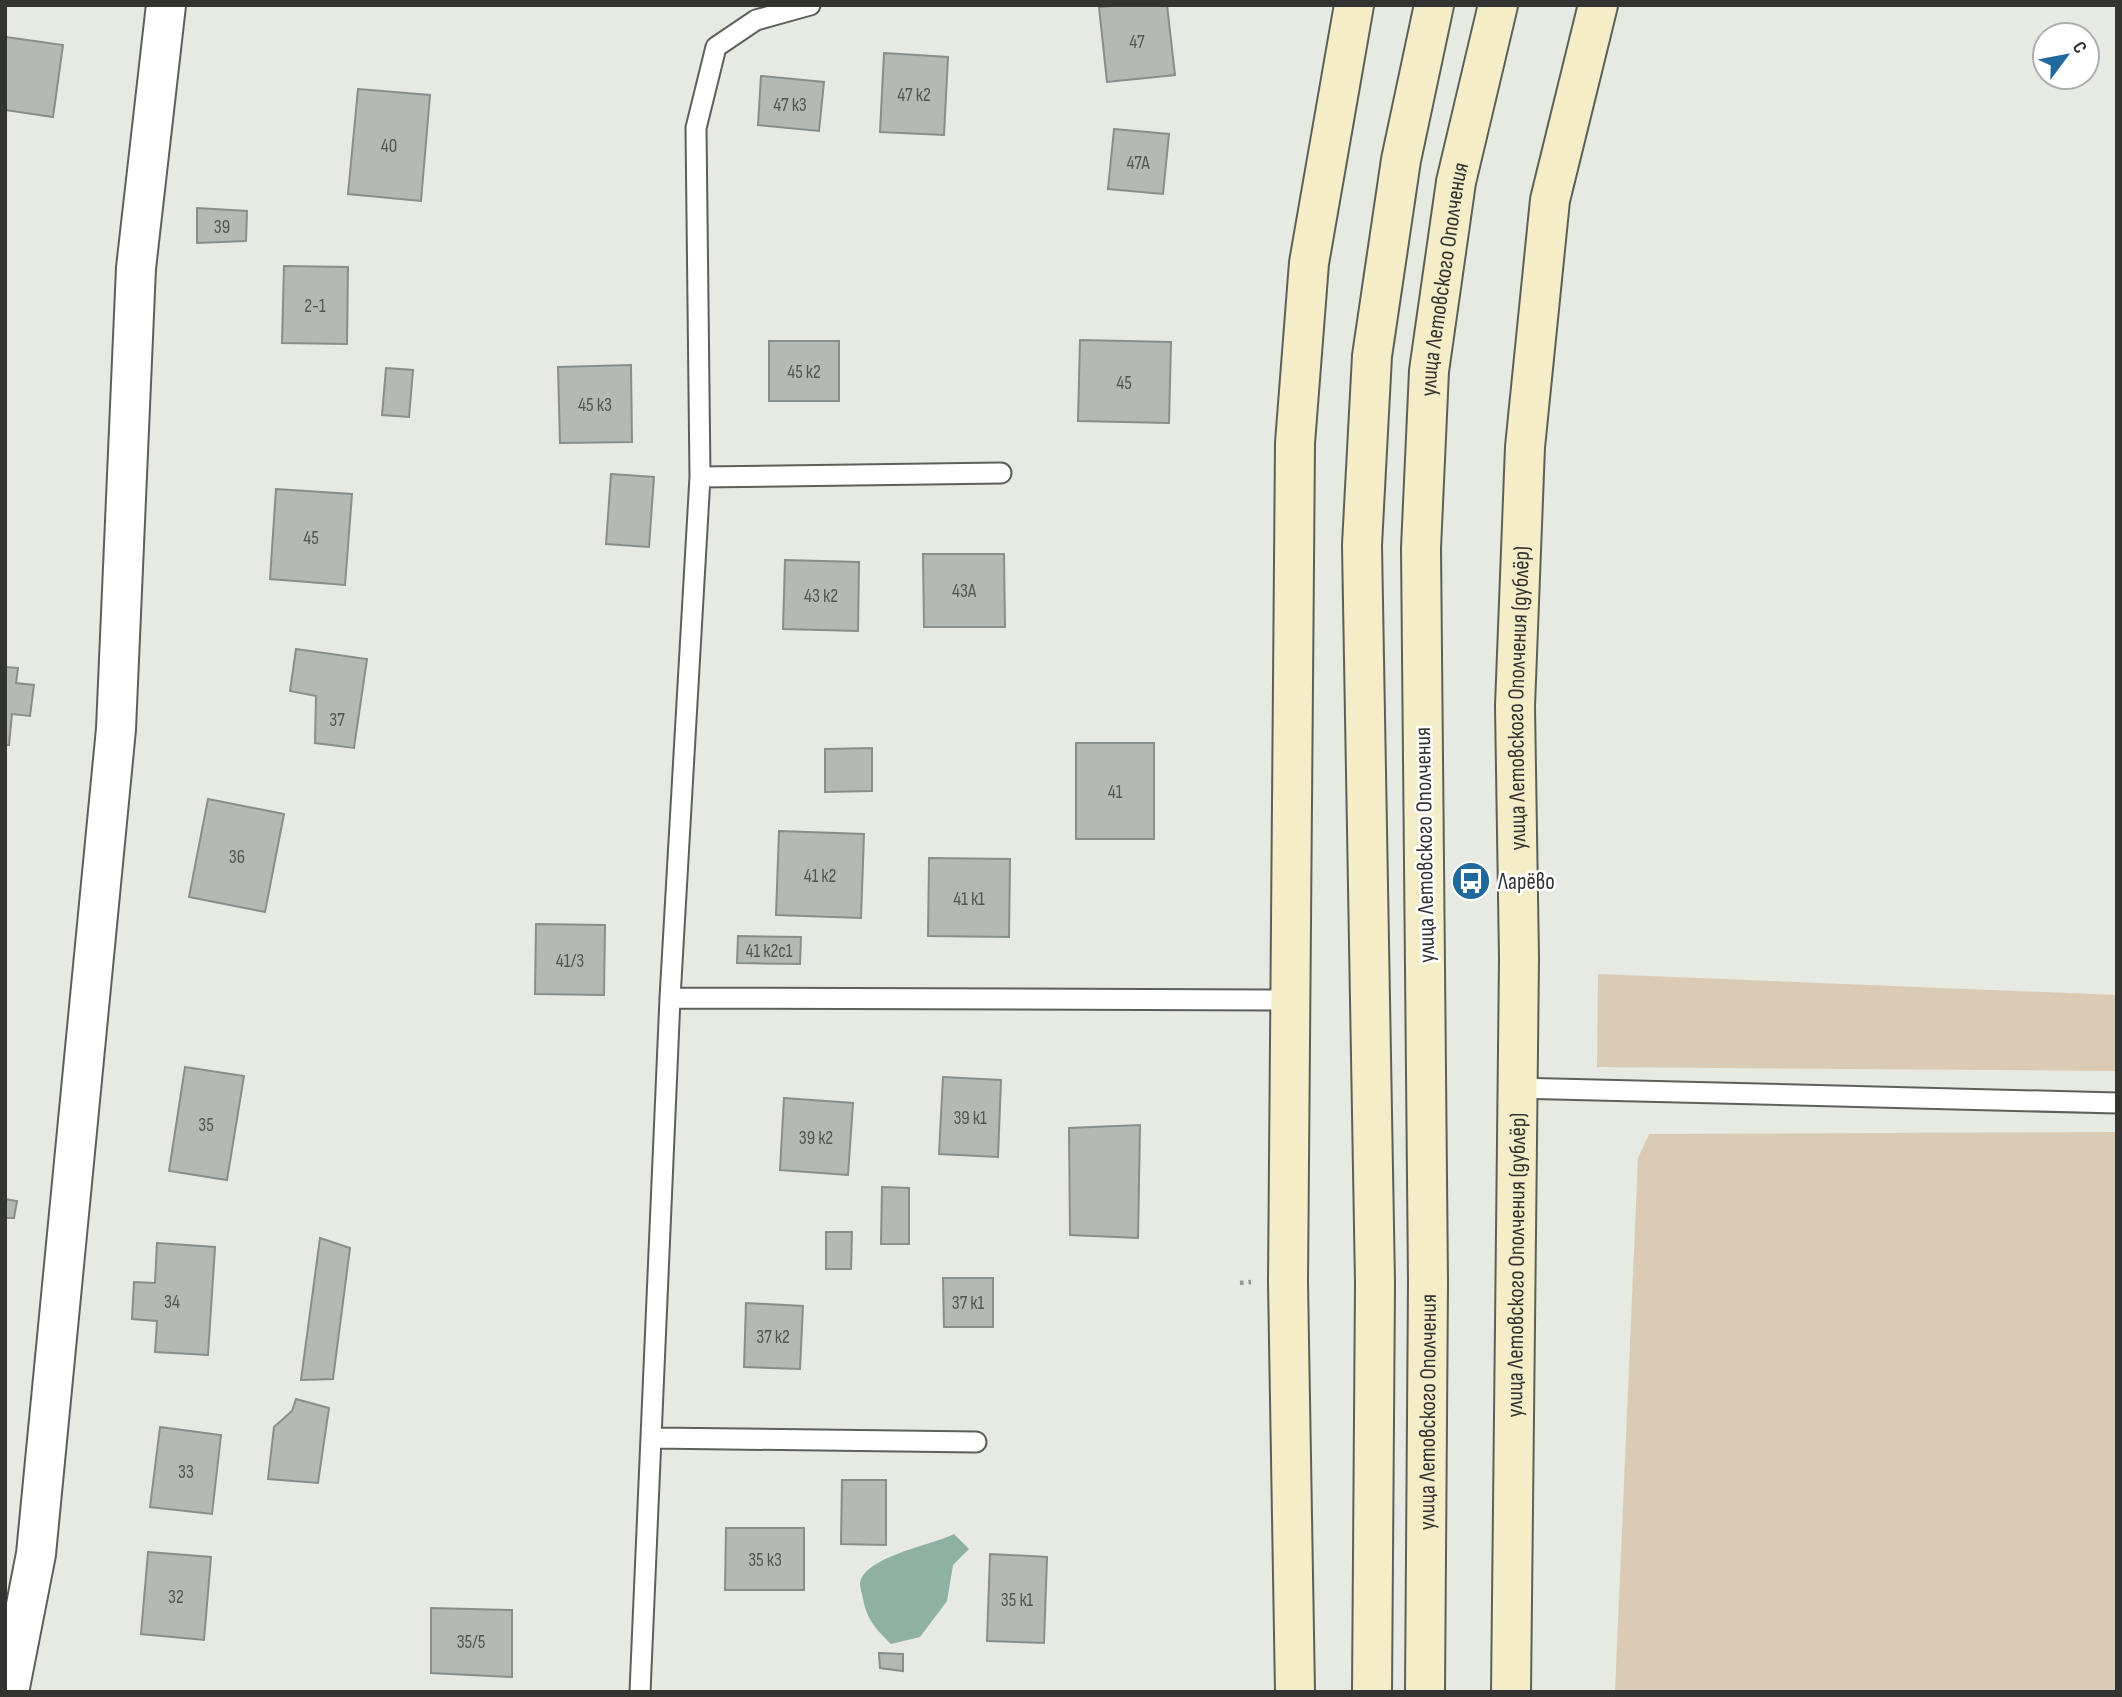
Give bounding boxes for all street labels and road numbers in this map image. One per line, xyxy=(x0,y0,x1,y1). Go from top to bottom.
street label: улица Летовского Ополчения xyxy=(1415,160,1475,397)
street label: улица Летовского Ополчения (дублёр) xyxy=(1502,545,1536,851)
street label: улица Летовского Ополчения xyxy=(1409,727,1441,963)
street label: улица Летовского Ополчения (дублёр) xyxy=(1501,1113,1532,1417)
street label: улица Летовского Ополчения xyxy=(1413,1294,1443,1530)

